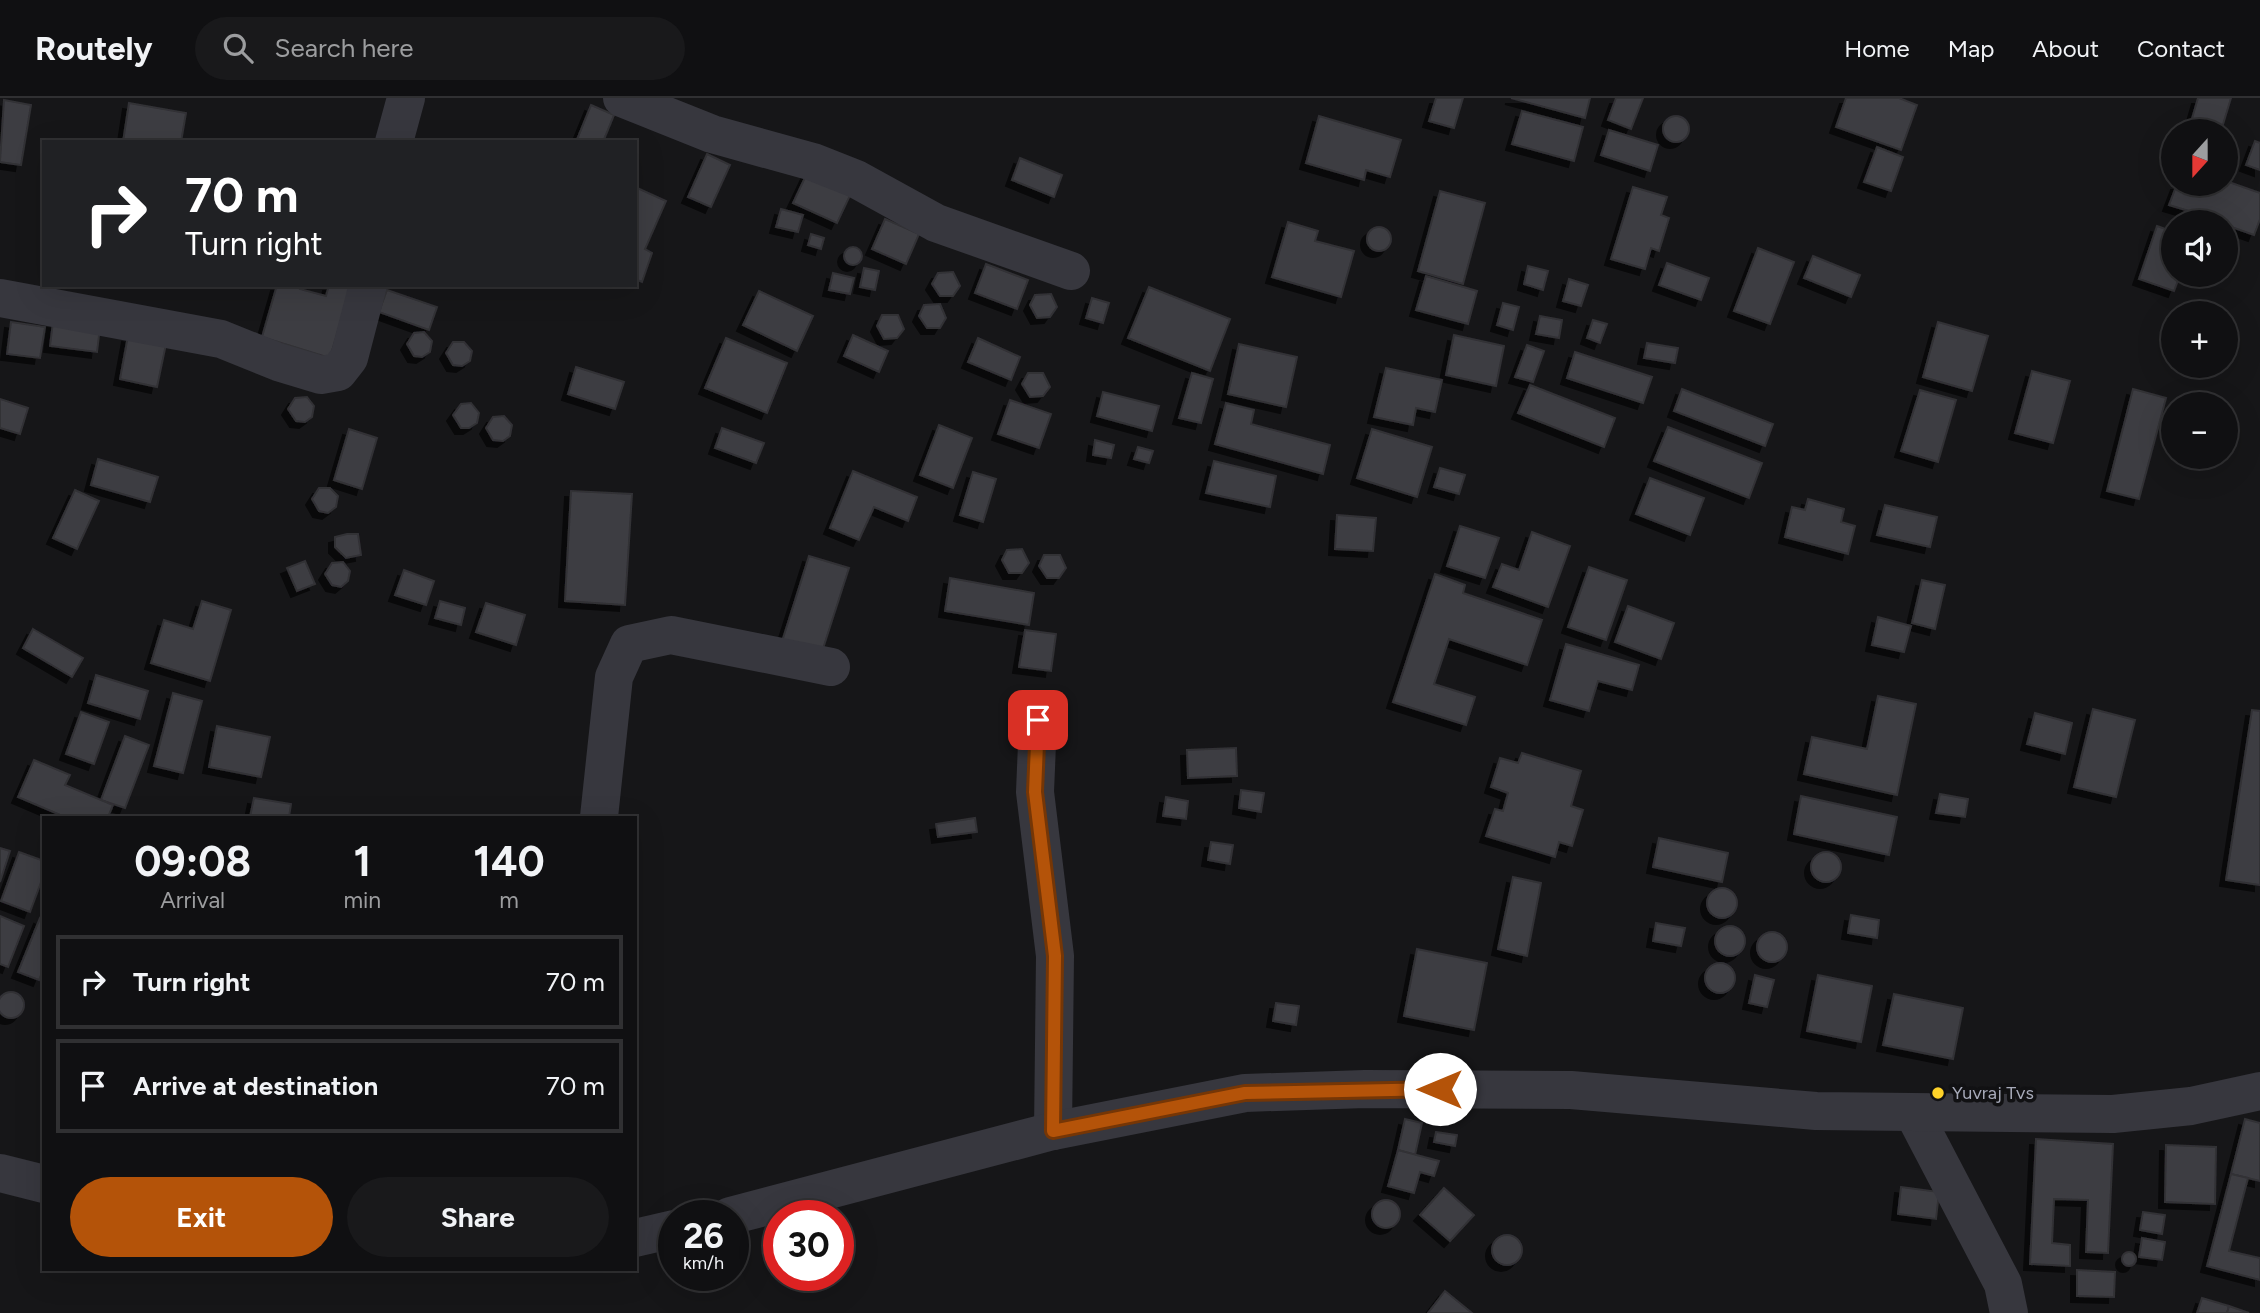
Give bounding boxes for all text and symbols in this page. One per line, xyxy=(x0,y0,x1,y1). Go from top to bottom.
search box xyxy=(195,17,685,80)
text: Routely xyxy=(35,29,153,68)
icon: search xyxy=(219,29,257,67)
text: Search here xyxy=(275,32,414,64)
text: Home xyxy=(1844,34,1910,63)
text: Map xyxy=(1948,34,1994,63)
text: About xyxy=(2032,34,2099,63)
text: Contact xyxy=(2137,34,2225,63)
north arrow xyxy=(2161,119,2238,196)
map controls xyxy=(2161,119,2238,469)
text: 70 m xyxy=(185,165,298,224)
icon: right xyxy=(70,168,161,259)
button: sound xyxy=(2161,210,2238,287)
text: Turn right xyxy=(185,225,323,263)
button: + xyxy=(2161,301,2238,378)
button: − xyxy=(2161,392,2238,469)
pin xyxy=(1008,690,1068,750)
icon: arrive xyxy=(1019,701,1057,739)
text: 09:08 xyxy=(134,836,251,887)
text: 1 xyxy=(353,836,371,887)
text: 140 xyxy=(473,836,545,887)
text: Arrival xyxy=(160,886,225,914)
text: min xyxy=(343,886,381,914)
text: m xyxy=(499,886,519,914)
icon: right xyxy=(74,963,112,1001)
text: Turn right xyxy=(133,966,250,998)
text: 70 m xyxy=(546,966,605,998)
position arrow xyxy=(1403,1052,1477,1126)
icon: arrive xyxy=(74,1067,112,1105)
text: Arrive at destination xyxy=(133,1070,378,1102)
text: 70 m xyxy=(546,1070,605,1102)
place label: Yuvraj Tvs xyxy=(1952,1082,2034,1104)
marker: Yuvraj Tvs xyxy=(1930,1085,1946,1101)
button: Exit xyxy=(70,1177,333,1257)
button: Share xyxy=(347,1177,609,1257)
speed limit sign: 30 xyxy=(763,1200,854,1291)
text: 26 xyxy=(683,1215,724,1257)
text: km/h xyxy=(683,1252,724,1274)

